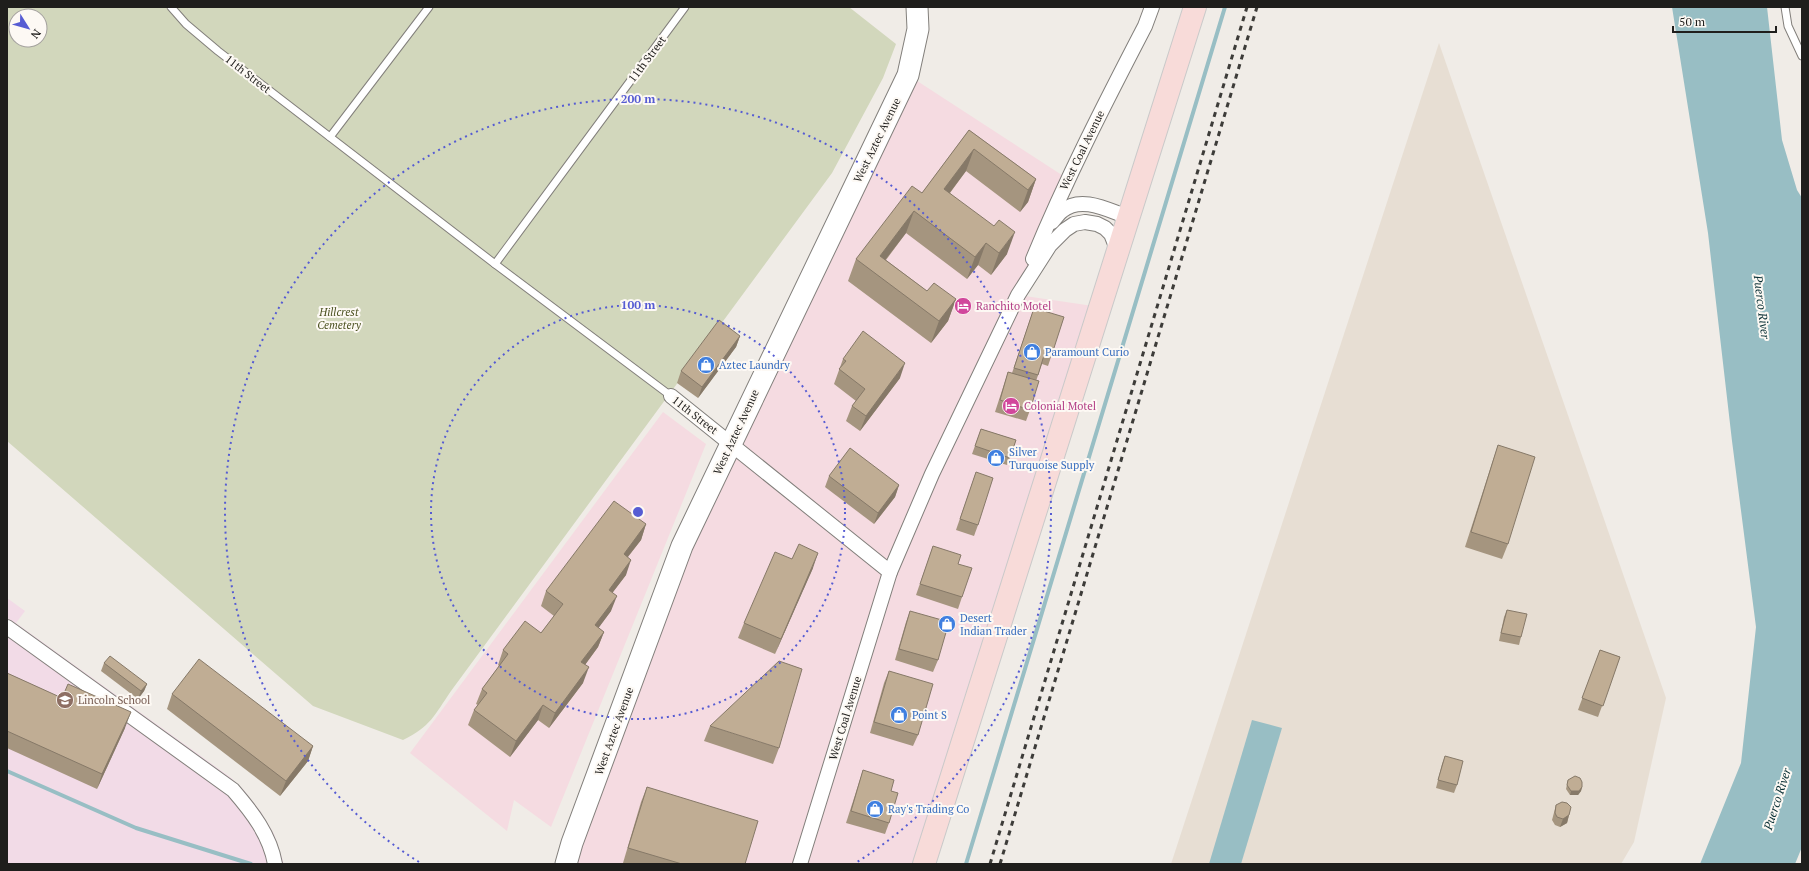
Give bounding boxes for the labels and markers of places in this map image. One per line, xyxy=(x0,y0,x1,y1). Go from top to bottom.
hotel icon: Ranchito Motel xyxy=(953,296,973,316)
place label: Ranchito Motel xyxy=(976,299,1051,313)
shop icon: Paramount Curio xyxy=(1022,342,1042,362)
place label: Paramount Curio xyxy=(1045,345,1129,359)
shop icon: Aztec Laundry xyxy=(696,355,716,375)
place label: Aztec Laundry xyxy=(719,358,790,372)
hotel icon: Colonial Motel xyxy=(1001,396,1021,416)
place label: Colonial Motel xyxy=(1024,399,1096,413)
place label: Silver Turquoise Supply xyxy=(1009,445,1095,472)
shop icon: Silver Turquoise Supply xyxy=(986,448,1006,468)
centre of rings xyxy=(631,505,645,519)
place label: Desert Indian Trader xyxy=(960,611,1027,638)
shop icon: Desert Indian Trader xyxy=(937,614,957,634)
school or university icon: Lincoln School xyxy=(55,690,75,710)
place label: Lincoln School xyxy=(78,693,150,707)
shop icon: Point S xyxy=(889,705,909,725)
place label: Point S xyxy=(912,708,947,722)
shop icon: Ray's Trading Co xyxy=(865,799,885,819)
place label: Ray's Trading Co xyxy=(888,802,969,816)

